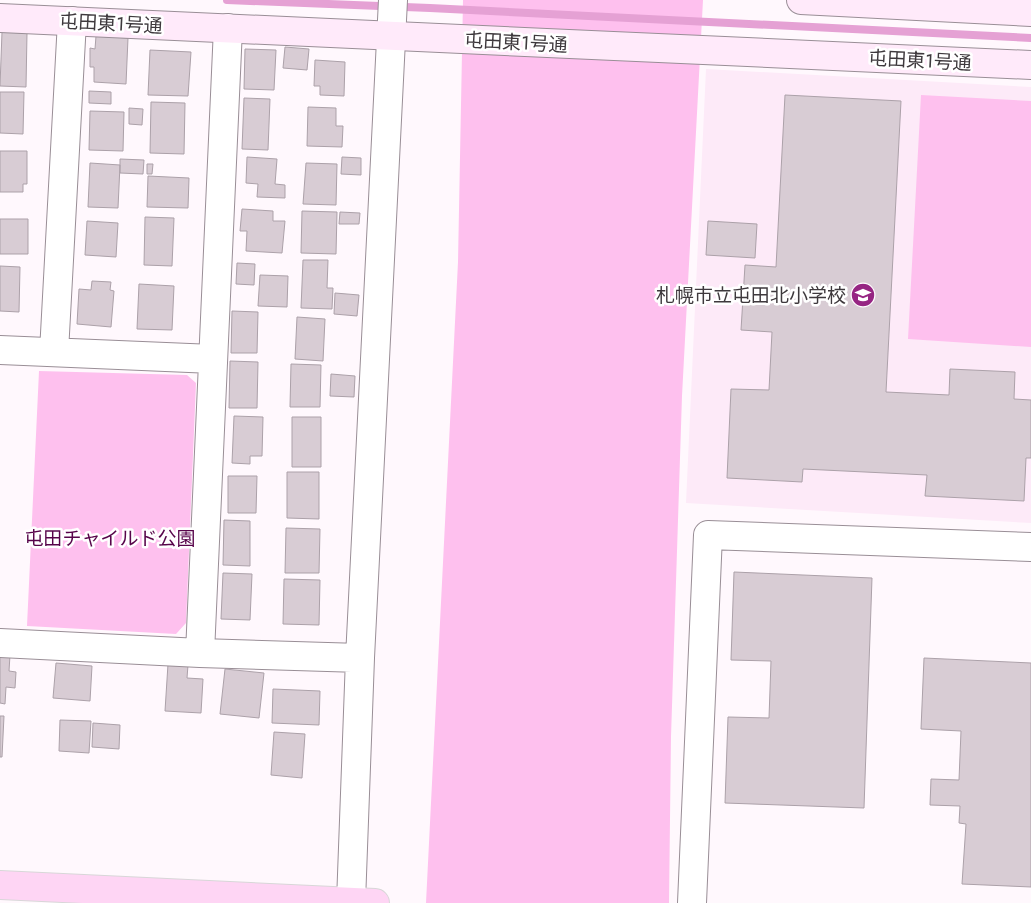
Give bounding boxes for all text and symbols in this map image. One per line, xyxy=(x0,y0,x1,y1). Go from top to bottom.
street label: 屯田東1号通 xyxy=(59,7,163,40)
street label: 屯田東1号通 xyxy=(464,26,568,59)
street label: 屯田東1号通 xyxy=(868,44,972,77)
place label: 札幌市立屯田北小学校 xyxy=(656,282,846,309)
school or university icon: 札幌市立屯田北小学校 xyxy=(850,282,876,308)
park label: 屯田チャイルド公園 xyxy=(25,525,195,552)

